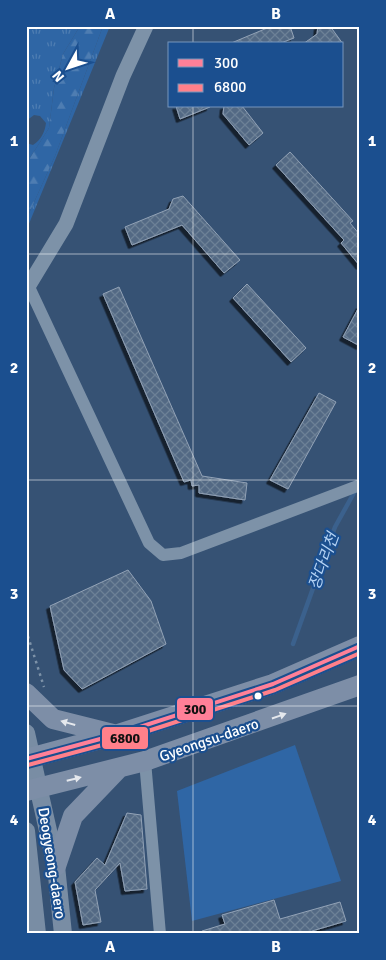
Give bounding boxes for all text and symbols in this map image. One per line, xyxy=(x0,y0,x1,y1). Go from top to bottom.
text: A xyxy=(105,4,116,24)
text: B xyxy=(271,4,281,24)
north arrow xyxy=(42,42,92,92)
legend xyxy=(168,42,344,108)
text: 300 xyxy=(214,54,238,72)
text: N xyxy=(49,67,68,85)
text: 6800 xyxy=(214,78,246,96)
text: 1 xyxy=(10,131,19,151)
text: 1 xyxy=(368,131,377,151)
text: 2 xyxy=(10,358,18,378)
text: 2 xyxy=(368,358,376,378)
water label: 장다리천 xyxy=(304,528,344,592)
text: 3 xyxy=(10,584,18,604)
text: 3 xyxy=(368,584,376,604)
unlabelled marker xyxy=(253,691,263,701)
line badge: 300 xyxy=(176,697,214,721)
text: 300 xyxy=(184,701,207,718)
one-way arrow xyxy=(271,711,286,719)
street label: Gyeongsu-daero xyxy=(157,715,261,765)
one-way arrow xyxy=(60,718,75,726)
line badge: 6800 xyxy=(101,726,149,750)
text: 6800 xyxy=(110,730,141,747)
one-way arrow xyxy=(66,775,81,783)
street label: Deogyeong-daero xyxy=(34,806,70,920)
text: 4 xyxy=(10,810,19,830)
text: 4 xyxy=(368,810,377,830)
text: A xyxy=(105,937,116,957)
text: B xyxy=(271,937,281,957)

